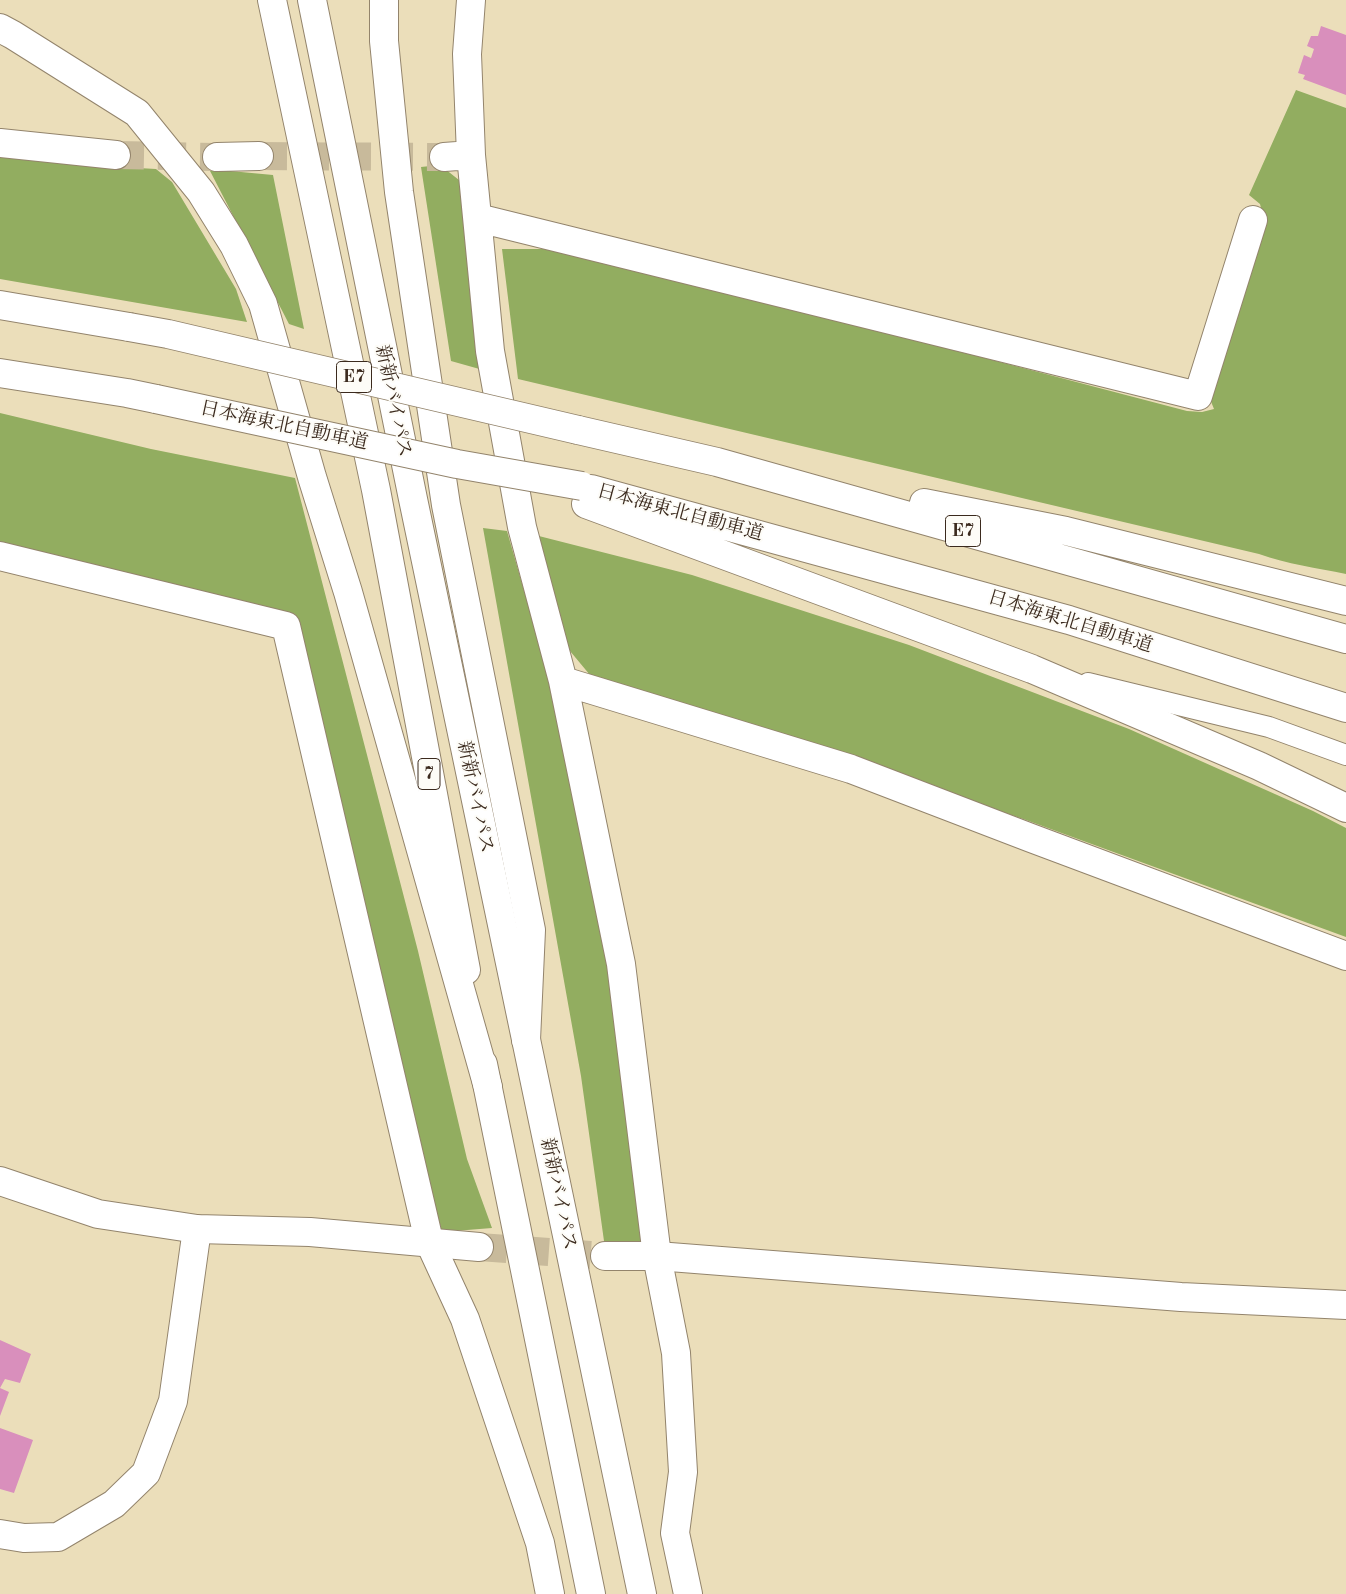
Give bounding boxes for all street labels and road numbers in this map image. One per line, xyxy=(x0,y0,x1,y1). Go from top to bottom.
street label: 新新バイパス xyxy=(370,343,416,459)
road number: E7 xyxy=(336,362,372,392)
street label: 日本海東北自動車道 xyxy=(198,397,370,455)
street label: 日本海東北自動車道 xyxy=(594,480,766,546)
road number: E7 xyxy=(946,516,980,546)
street label: 日本海東北自動車道 xyxy=(985,586,1155,658)
street label: 新新バイパス xyxy=(452,739,498,855)
road number: 7 xyxy=(418,759,440,790)
street label: 新新バイパス xyxy=(535,1136,581,1252)

